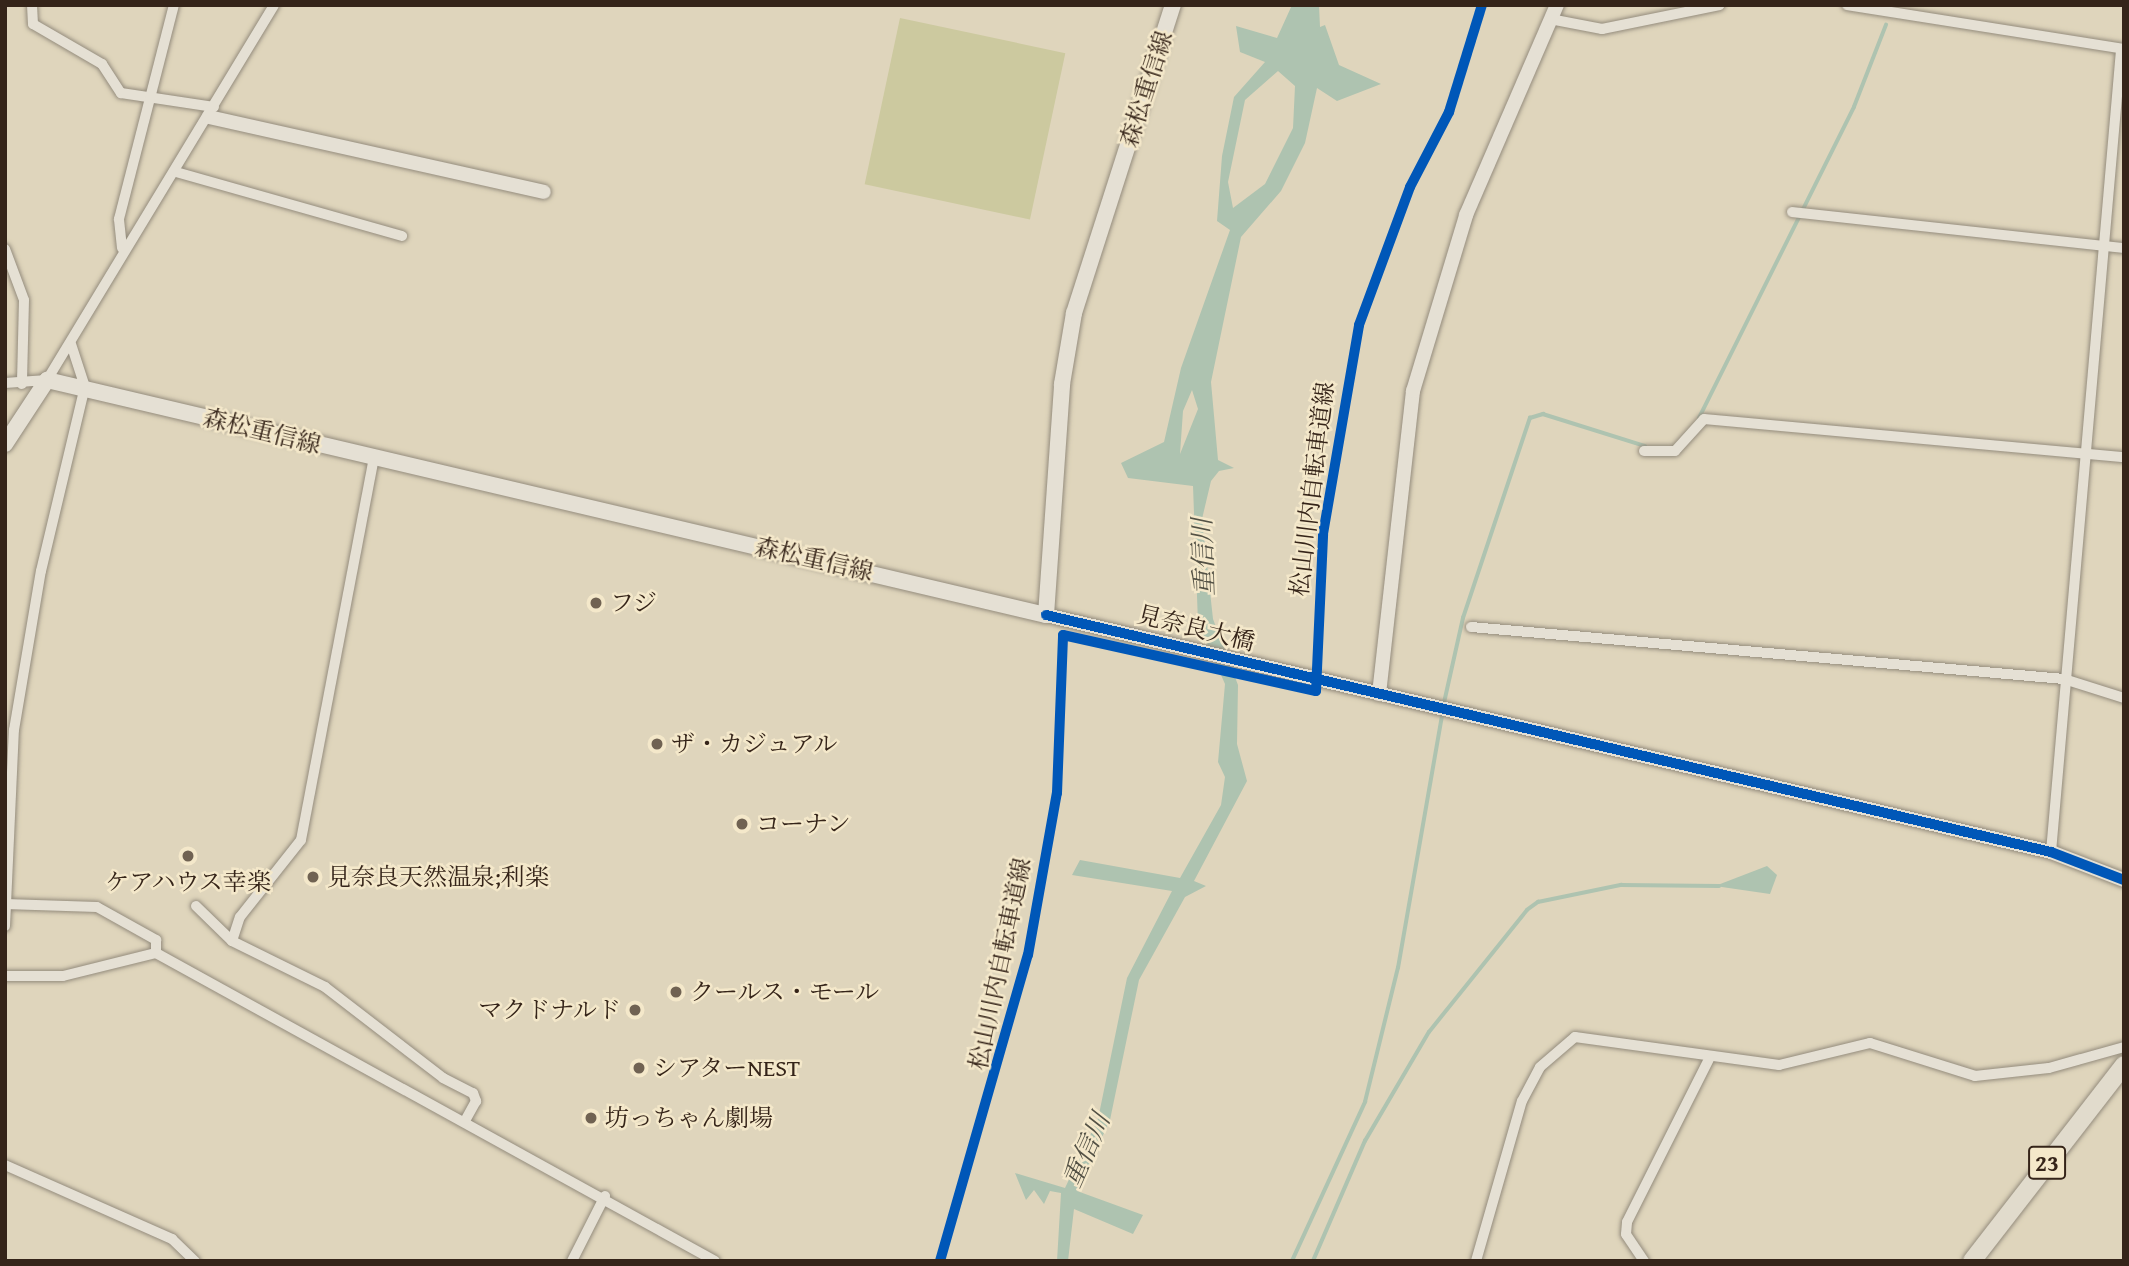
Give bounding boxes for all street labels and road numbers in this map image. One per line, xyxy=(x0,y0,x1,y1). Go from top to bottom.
street label: 森松重信線 xyxy=(1114,27,1178,151)
street label: 松山川内自転車道線 xyxy=(1285,380,1339,598)
street label: 森松重信線 xyxy=(200,403,324,459)
street label: 森松重信線 xyxy=(752,531,876,587)
street label: 見奈良大橋 xyxy=(1134,600,1258,656)
street label: 松山川内自転車道線 xyxy=(963,855,1037,1073)
road number: 23 xyxy=(2028,1144,2066,1182)

